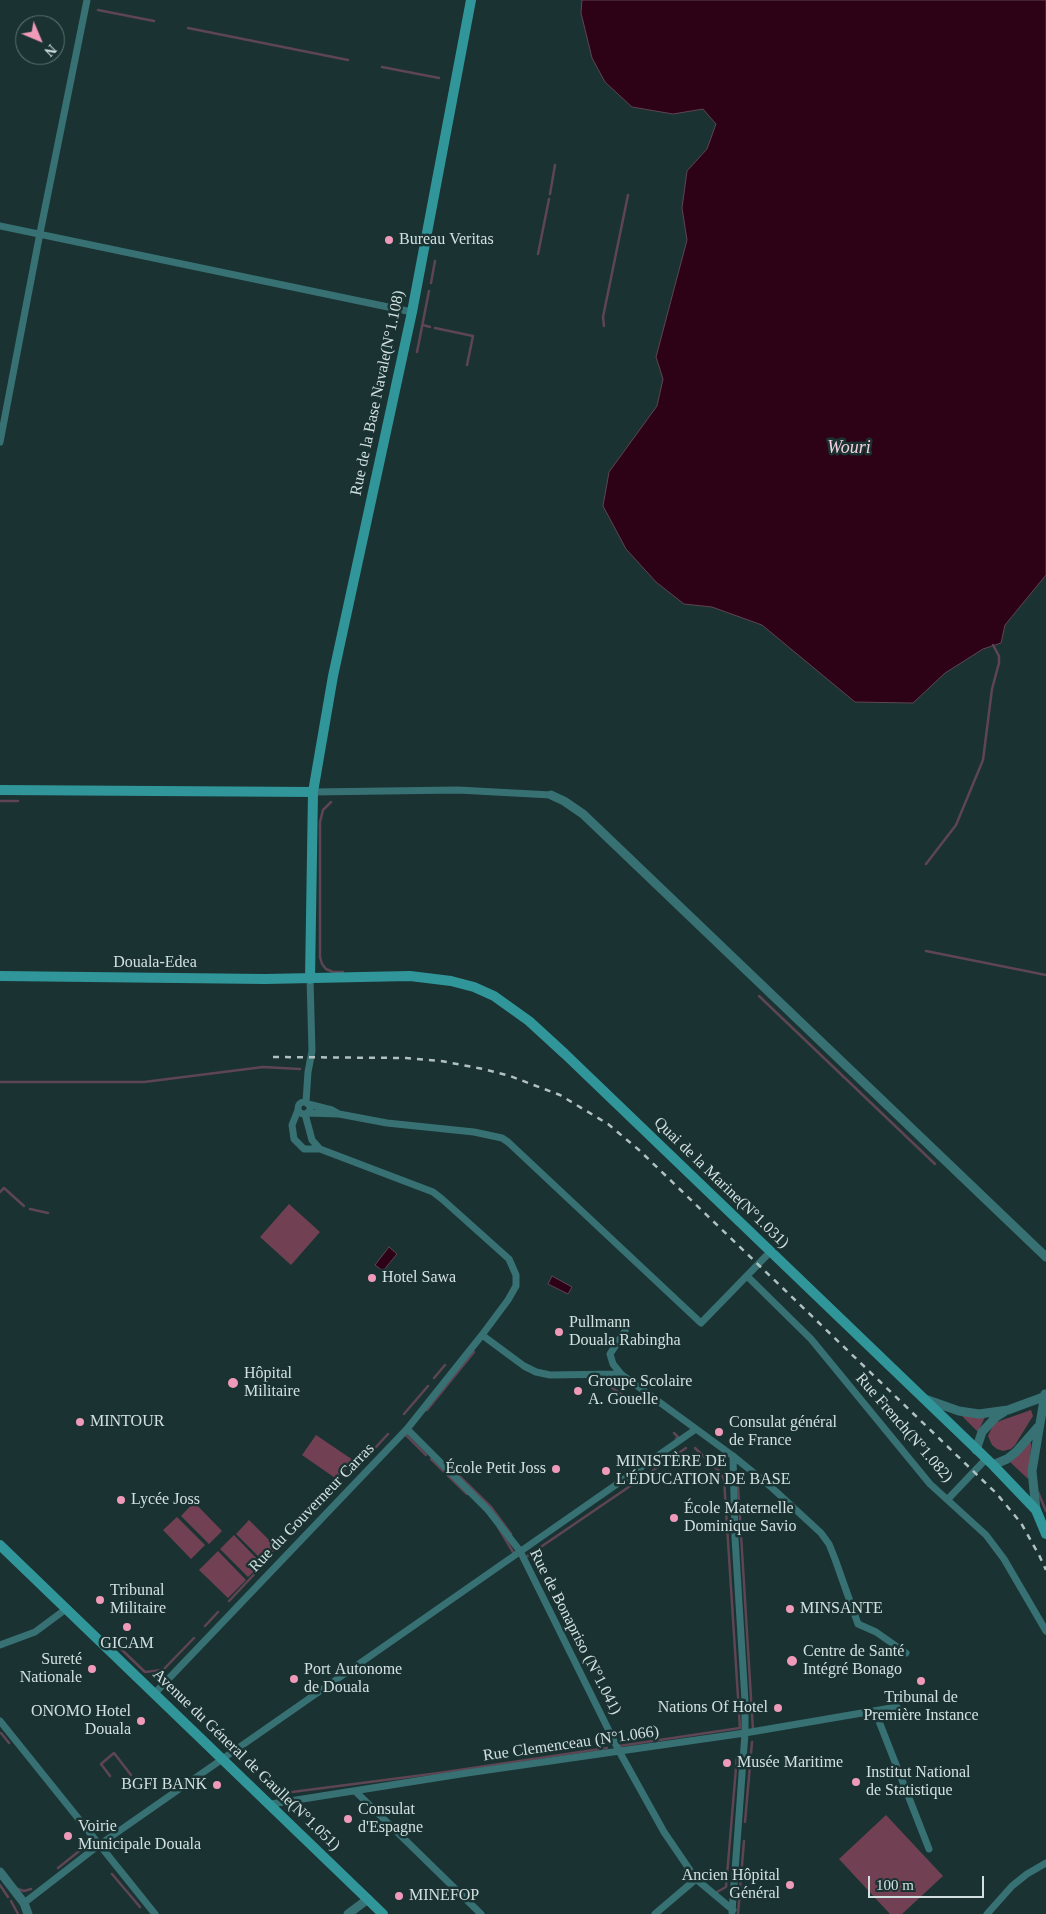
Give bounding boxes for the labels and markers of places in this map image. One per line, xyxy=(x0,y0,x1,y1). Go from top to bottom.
place label: Bureau Veritas xyxy=(399,230,494,250)
marker: Bureau Veritas xyxy=(383,234,395,246)
place label: Hotel Sawa xyxy=(382,1268,456,1288)
marker: Hotel Sawa xyxy=(366,1272,378,1284)
place label: Pullmann Douala Rabingha xyxy=(569,1313,681,1351)
marker: Pullmann Douala Rabingha xyxy=(553,1326,565,1338)
place label: Hôpital Militaire xyxy=(244,1364,300,1402)
place label: Groupe Scolaire A. Gouelle xyxy=(588,1372,692,1410)
marker: Hôpital Militaire xyxy=(226,1376,240,1390)
marker: Groupe Scolaire A. Gouelle xyxy=(572,1385,584,1397)
place label: MINTOUR xyxy=(90,1412,164,1432)
place label: Consulat général de France xyxy=(729,1413,837,1451)
marker: MINTOUR xyxy=(74,1416,86,1428)
marker: Consulat général de France xyxy=(713,1426,725,1438)
place label: MINISTÈRE DE L'ÉDUCATION DE BASE xyxy=(616,1452,790,1490)
place label: École Petit Joss xyxy=(446,1459,546,1479)
marker: École Petit Joss xyxy=(550,1463,562,1475)
marker: MINISTÈRE DE L'ÉDUCATION DE BASE xyxy=(600,1465,612,1477)
place label: Lycée Joss xyxy=(131,1490,200,1510)
marker: Lycée Joss xyxy=(115,1494,127,1506)
place label: École Maternelle Dominique Savio xyxy=(684,1499,796,1537)
marker: École Maternelle Dominique Savio xyxy=(668,1512,680,1524)
place label: Tribunal Militaire xyxy=(110,1581,166,1619)
marker: Tribunal Militaire xyxy=(94,1594,106,1606)
place label: MINSANTE xyxy=(800,1599,883,1619)
marker: MINSANTE xyxy=(784,1603,796,1615)
marker: GICAM xyxy=(121,1621,133,1633)
place label: GICAM xyxy=(100,1634,154,1654)
place label: Centre de Santé Intégré Bonago xyxy=(803,1642,904,1680)
place label: Sureté Nationale xyxy=(20,1650,82,1688)
marker: Centre de Santé Intégré Bonago xyxy=(785,1654,799,1668)
place label: Port Autonome de Douala xyxy=(304,1660,402,1698)
marker: Sureté Nationale xyxy=(86,1663,98,1675)
marker: Port Autonome de Douala xyxy=(288,1673,300,1685)
marker: Tribunal de Première Instance xyxy=(915,1675,927,1687)
place label: Tribunal de Première Instance xyxy=(863,1688,979,1726)
place label: Nations Of Hotel xyxy=(658,1698,768,1718)
place label: ONOMO Hotel Douala xyxy=(31,1702,131,1740)
marker: Nations Of Hotel xyxy=(772,1702,784,1714)
marker: ONOMO Hotel Douala xyxy=(135,1715,147,1727)
place label: Musée Maritime xyxy=(737,1753,843,1773)
marker: Musée Maritime xyxy=(721,1757,733,1769)
place label: Institut National de Statistique xyxy=(866,1763,970,1801)
place label: BGFI BANK xyxy=(121,1775,207,1795)
marker: Institut National de Statistique xyxy=(850,1776,862,1788)
marker: BGFI BANK xyxy=(211,1779,223,1791)
place label: Consulat d'Espagne xyxy=(358,1800,423,1838)
marker: Consulat d'Espagne xyxy=(342,1813,354,1825)
place label: Voirie Municipale Douala xyxy=(78,1817,201,1855)
marker: Voirie Municipale Douala xyxy=(62,1830,74,1842)
place label: Ancien Hôpital Général xyxy=(682,1866,780,1904)
marker: Ancien Hôpital Général xyxy=(784,1879,796,1891)
place label: MINEFOP xyxy=(409,1886,479,1906)
marker: MINEFOP xyxy=(393,1890,405,1902)

